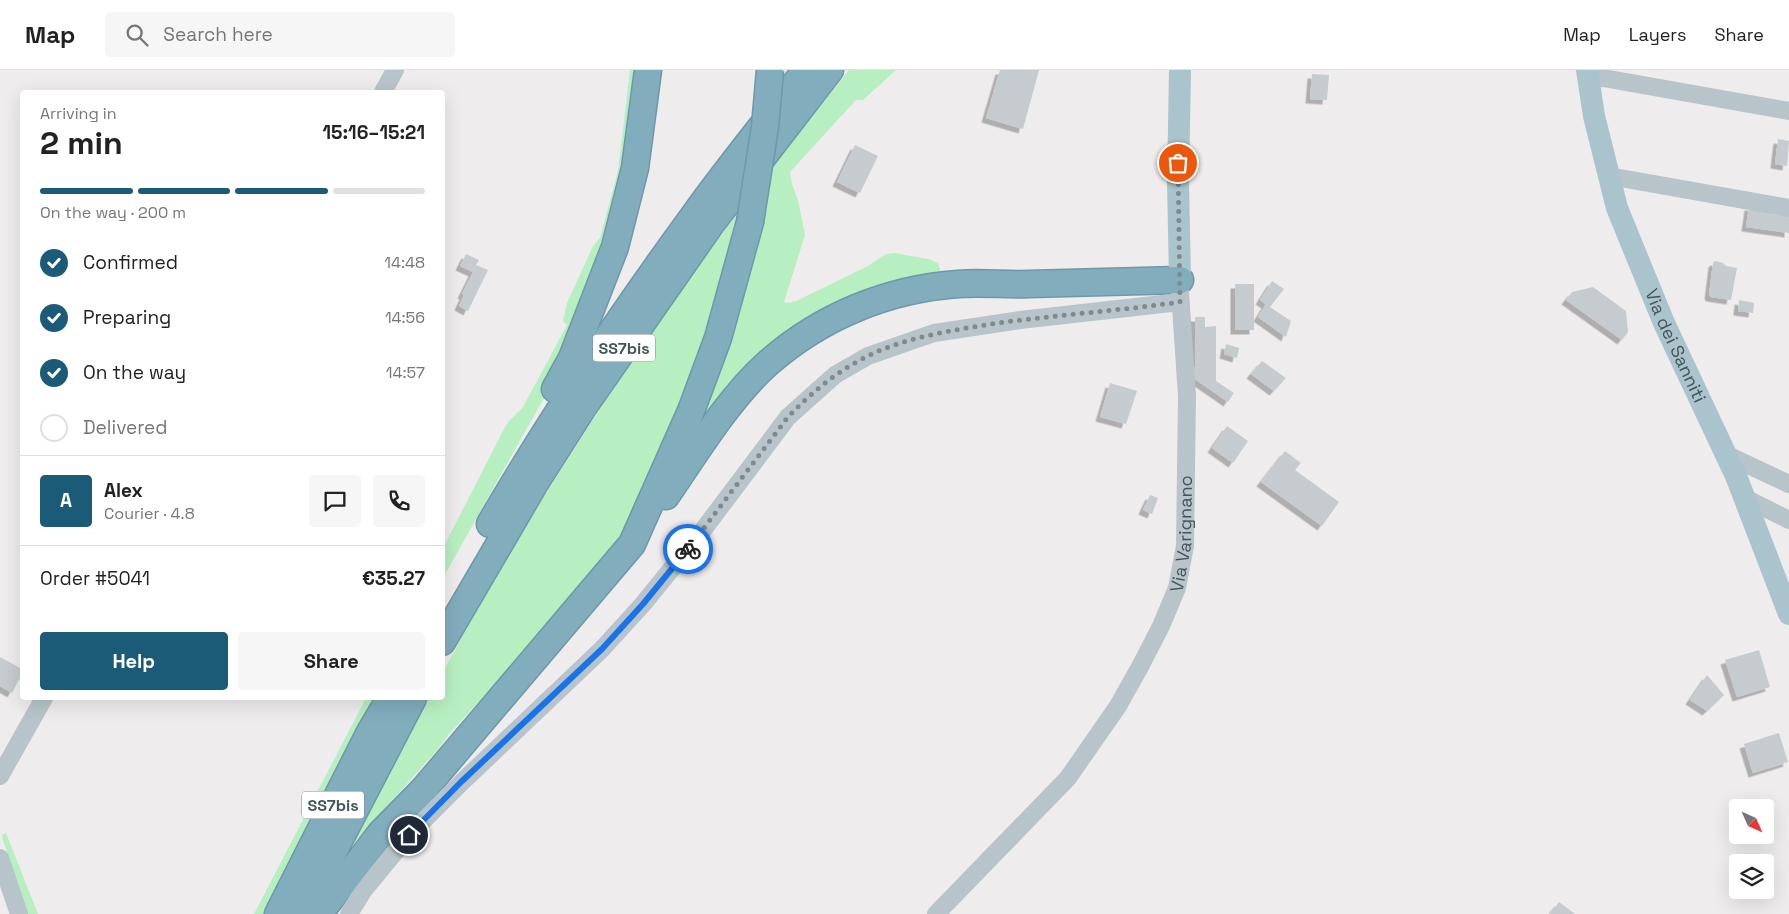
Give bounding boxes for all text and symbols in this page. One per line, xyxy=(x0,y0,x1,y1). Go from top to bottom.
search box xyxy=(105,12,455,57)
text: Map xyxy=(25,19,75,50)
icon: search xyxy=(123,21,151,49)
text: Search here xyxy=(163,22,273,47)
text: Map xyxy=(1563,23,1601,46)
text: Layers xyxy=(1629,23,1686,46)
text: Share xyxy=(1714,23,1764,46)
text: Arriving in xyxy=(40,103,117,124)
text: 15:16–15:21 xyxy=(322,120,425,145)
text: 2 min xyxy=(40,123,123,163)
pin xyxy=(1157,142,1199,184)
icon: bag xyxy=(1164,149,1192,177)
text: On the way · 200 m xyxy=(40,202,186,223)
icon: check xyxy=(40,249,68,277)
text: Confirmed xyxy=(83,250,178,275)
text: 14:48 xyxy=(384,252,425,273)
street label: Via dei Sanniti xyxy=(1640,285,1712,406)
icon: check xyxy=(40,304,68,332)
text: Preparing xyxy=(83,305,171,330)
text: 14:56 xyxy=(385,307,425,328)
road number: SS7bis xyxy=(593,334,655,362)
icon: check xyxy=(40,359,68,387)
text: On the way xyxy=(83,360,186,385)
text: 14:57 xyxy=(386,362,425,383)
text: Delivered xyxy=(83,415,168,440)
button: chat xyxy=(309,475,361,527)
button: phone xyxy=(373,475,425,527)
street label: Via Varignano xyxy=(1164,475,1197,594)
text: Alex xyxy=(104,478,143,503)
text: A xyxy=(60,488,72,513)
text: Courier · 4.8 xyxy=(104,503,195,524)
courier xyxy=(663,524,713,574)
icon: bike xyxy=(674,535,702,563)
text: Order #5041 xyxy=(40,566,150,591)
text: €35.27 xyxy=(362,566,425,591)
button: Help xyxy=(40,632,228,690)
button: Share xyxy=(238,632,425,690)
road number: SS7bis xyxy=(302,792,364,818)
north arrow xyxy=(1729,799,1774,844)
map controls xyxy=(1729,799,1774,899)
pin xyxy=(388,814,430,856)
icon: home xyxy=(395,821,423,849)
button: layers xyxy=(1729,854,1774,899)

